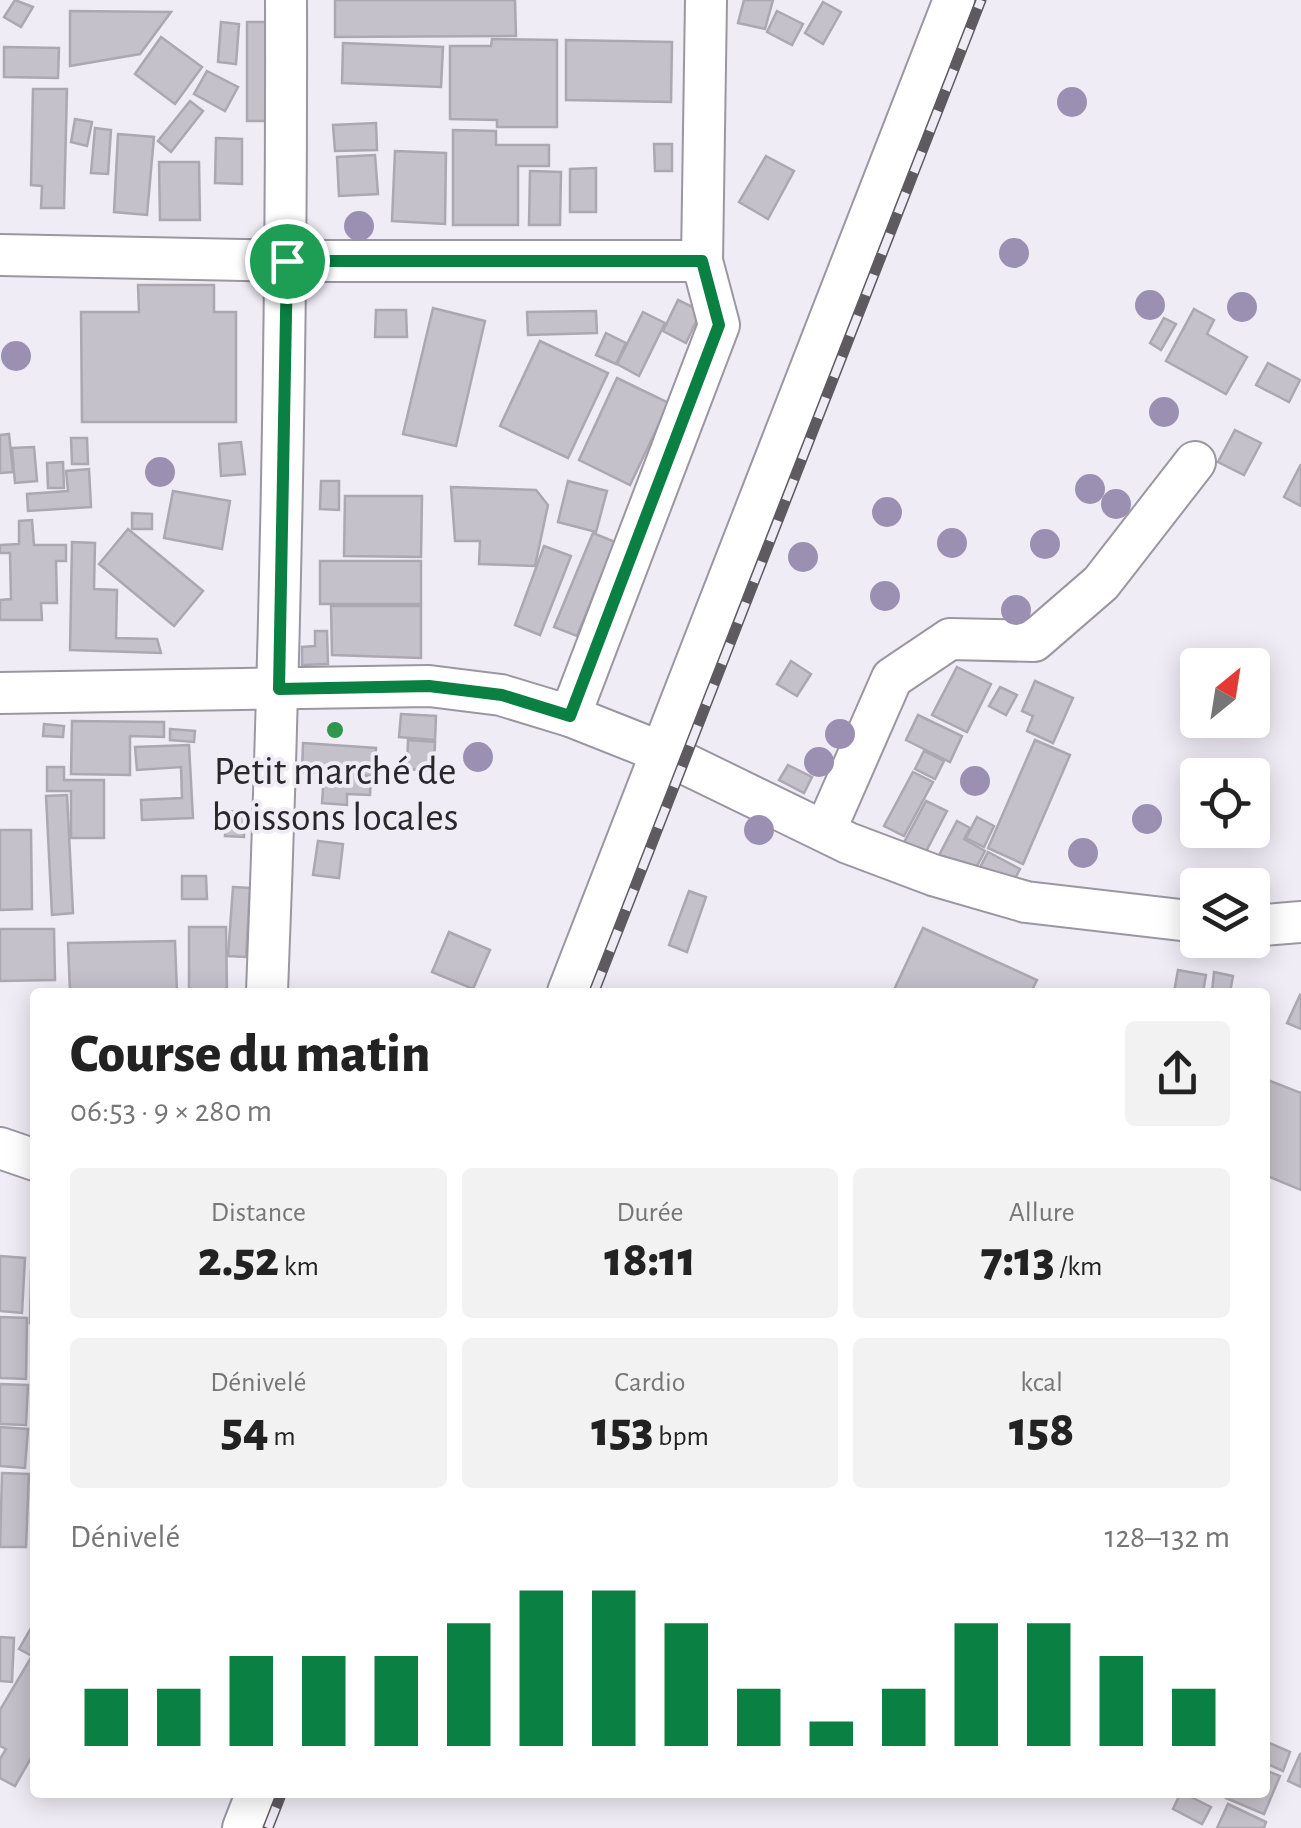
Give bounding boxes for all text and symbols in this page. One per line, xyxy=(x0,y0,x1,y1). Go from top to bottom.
pin xyxy=(245,219,330,304)
icon: arrive xyxy=(260,234,315,289)
north arrow xyxy=(1180,648,1270,738)
map controls xyxy=(1180,648,1270,958)
marker: Petit marché de boissons locales xyxy=(324,719,346,741)
place label: Petit marché de boissons locales xyxy=(212,752,458,838)
button: locate xyxy=(1180,758,1270,848)
button: layers xyxy=(1180,868,1270,958)
button: share xyxy=(1125,1021,1230,1126)
text: Course du matin xyxy=(70,1027,430,1082)
text: 06:53 · 9 × 280 m xyxy=(70,1095,272,1127)
text: Distance xyxy=(211,1199,306,1227)
text: Durée xyxy=(617,1199,683,1227)
text: Allure xyxy=(1009,1199,1075,1227)
text: 2.52 xyxy=(198,1235,279,1285)
text: 18:11 xyxy=(604,1235,696,1285)
text: 7:13 xyxy=(981,1235,1055,1285)
text: km xyxy=(279,1253,319,1281)
text: /km xyxy=(1055,1253,1102,1281)
text: Dénivelé xyxy=(210,1369,307,1397)
text: Cardio xyxy=(614,1369,686,1397)
text: kcal xyxy=(1020,1369,1063,1397)
text: 54 xyxy=(221,1405,269,1455)
text: 153 xyxy=(591,1405,653,1455)
text: 158 xyxy=(1009,1405,1074,1455)
text: m xyxy=(269,1423,296,1451)
text: bpm xyxy=(653,1423,709,1451)
text: Dénivelé xyxy=(70,1521,180,1553)
text: 128–132 m xyxy=(1104,1521,1230,1553)

